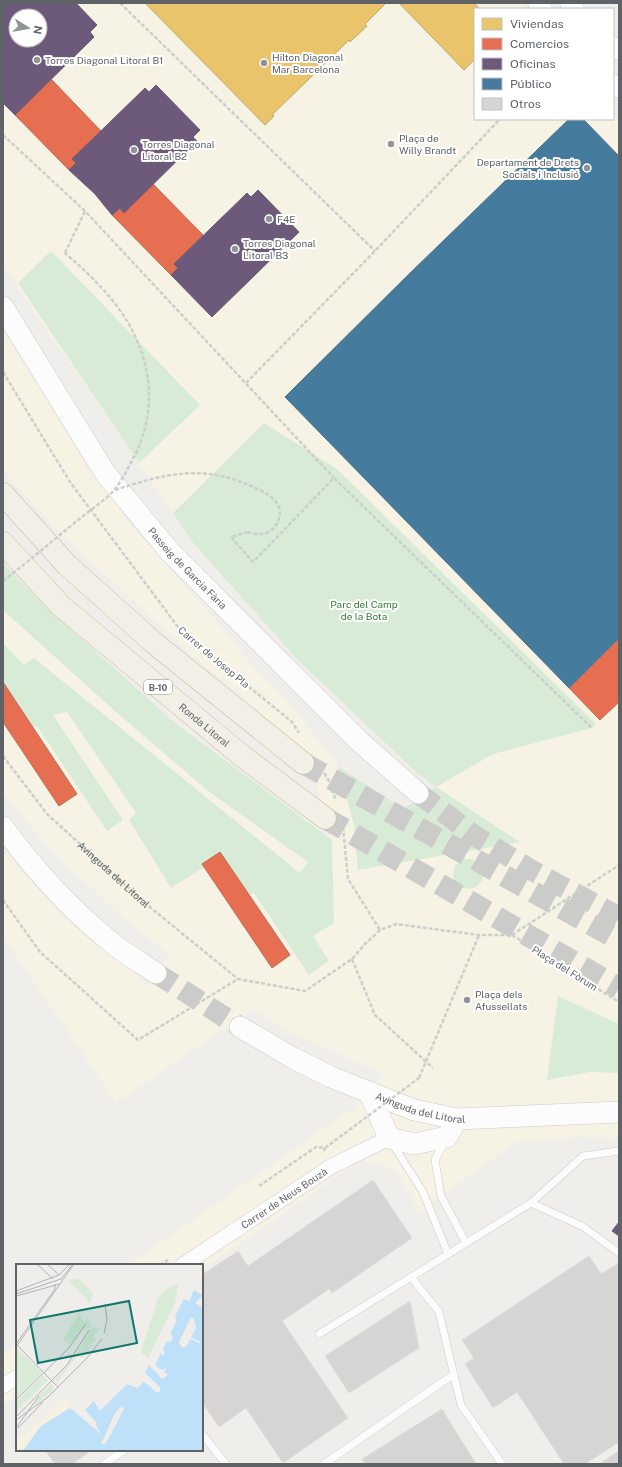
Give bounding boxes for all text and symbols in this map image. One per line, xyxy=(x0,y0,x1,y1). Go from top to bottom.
north arrow xyxy=(8,8,48,48)
legend xyxy=(474,8,614,120)
text: Viviendas xyxy=(510,17,564,31)
text: N xyxy=(31,25,45,35)
text: Comercios xyxy=(510,37,569,51)
place label: Hilton Diagonal Mar Barcelona xyxy=(272,51,343,75)
place label: Torres Diagonal Litoral B1 xyxy=(45,54,163,66)
marker: Torres Diagonal Litoral B1 xyxy=(32,55,42,65)
text: Oficinas xyxy=(510,57,556,71)
marker: Hilton Diagonal Mar Barcelona xyxy=(259,58,269,68)
text: Público xyxy=(510,77,552,91)
text: Otros xyxy=(510,97,541,111)
place label: Plaça de Willy Brandt xyxy=(399,132,456,156)
place label: Torres Diagonal Litoral B2 xyxy=(142,138,215,162)
marker: Plaça de Willy Brandt xyxy=(386,139,396,149)
marker: Torres Diagonal Litoral B2 xyxy=(129,145,139,155)
place label: Departament de Drets Socials i Inclusió xyxy=(477,156,579,180)
marker: Departament de Drets Socials i Inclusió xyxy=(582,163,592,173)
place label: F4E xyxy=(277,213,295,225)
marker: F4E xyxy=(264,214,274,224)
place label: Torres Diagonal Litoral B3 xyxy=(243,237,316,261)
marker: Torres Diagonal Litoral B3 xyxy=(230,244,240,254)
street label: Passeig de Garcia Fària xyxy=(146,525,229,611)
park label: Parc del Camp de la Bota xyxy=(330,598,398,622)
street label: Carrer de Josep Pla xyxy=(176,624,252,690)
road number: B-10 xyxy=(144,680,172,694)
street label: Ronda Litoral xyxy=(177,701,232,749)
street label: Avinguda del Litoral xyxy=(76,839,152,910)
street label: Plaça del Fòrum xyxy=(530,943,600,993)
place label: Plaça dels Afussellats xyxy=(475,988,527,1012)
marker: Plaça dels Afussellats xyxy=(462,995,472,1005)
street label: Avinguda del Litoral xyxy=(374,1089,465,1125)
street label: Carrer de Neus Bouzà xyxy=(238,1165,329,1231)
inset map xyxy=(16,1264,203,1451)

